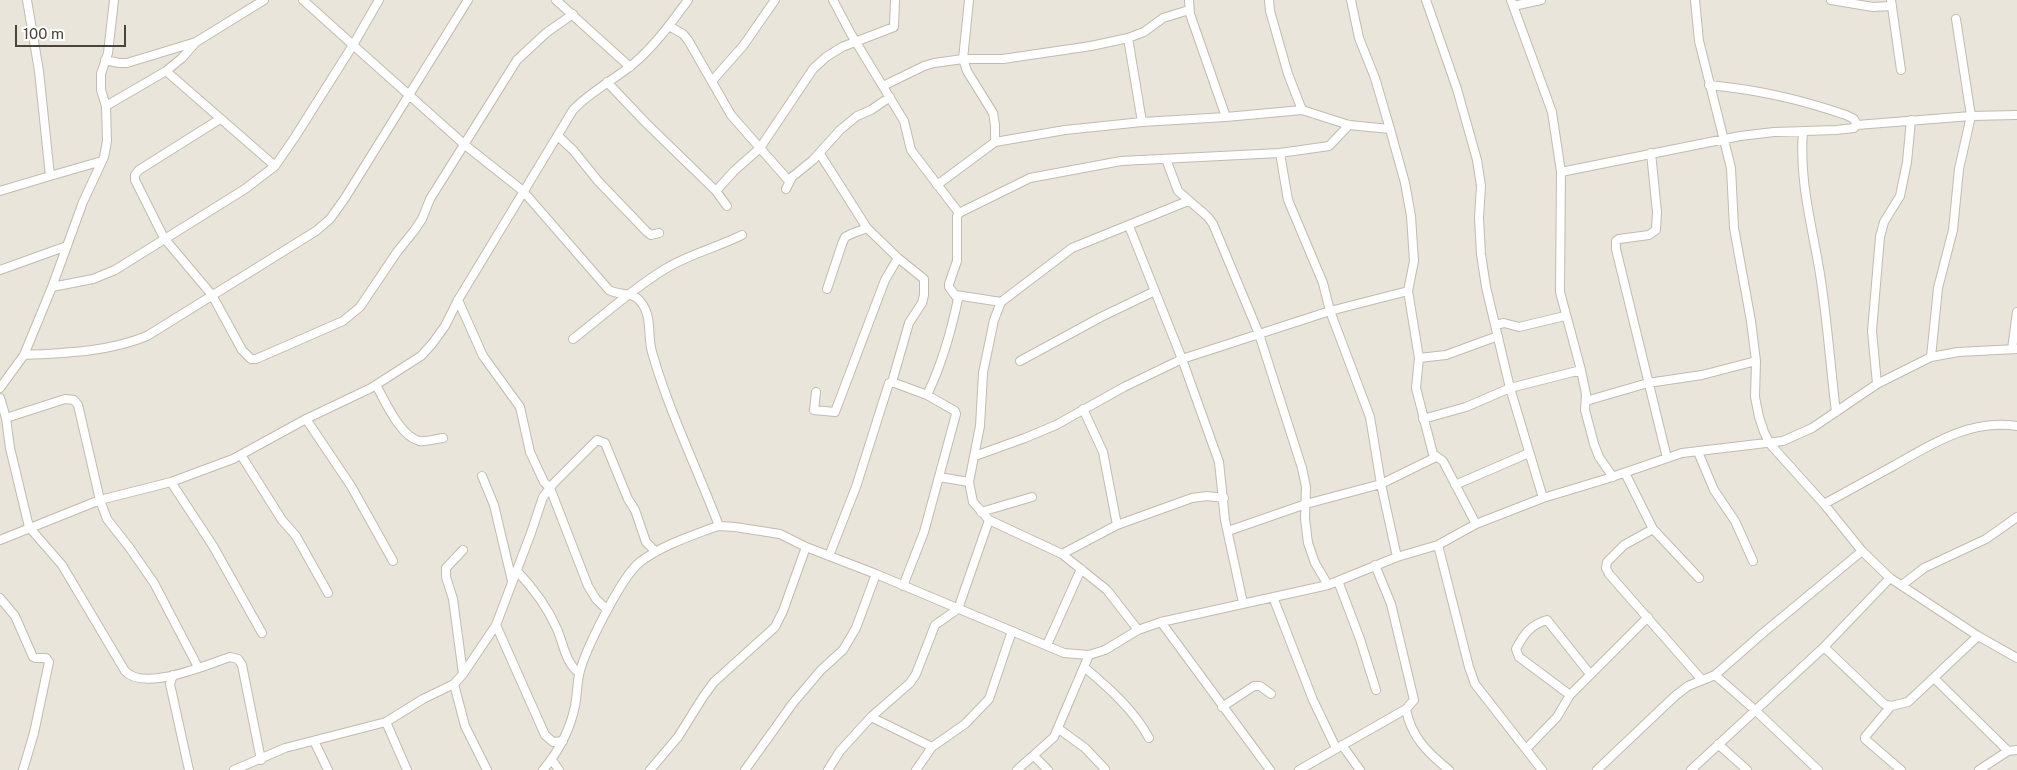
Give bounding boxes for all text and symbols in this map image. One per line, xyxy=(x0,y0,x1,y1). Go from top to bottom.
scale bar xyxy=(18,15,129,47)
text: 100 m xyxy=(23,25,64,42)

